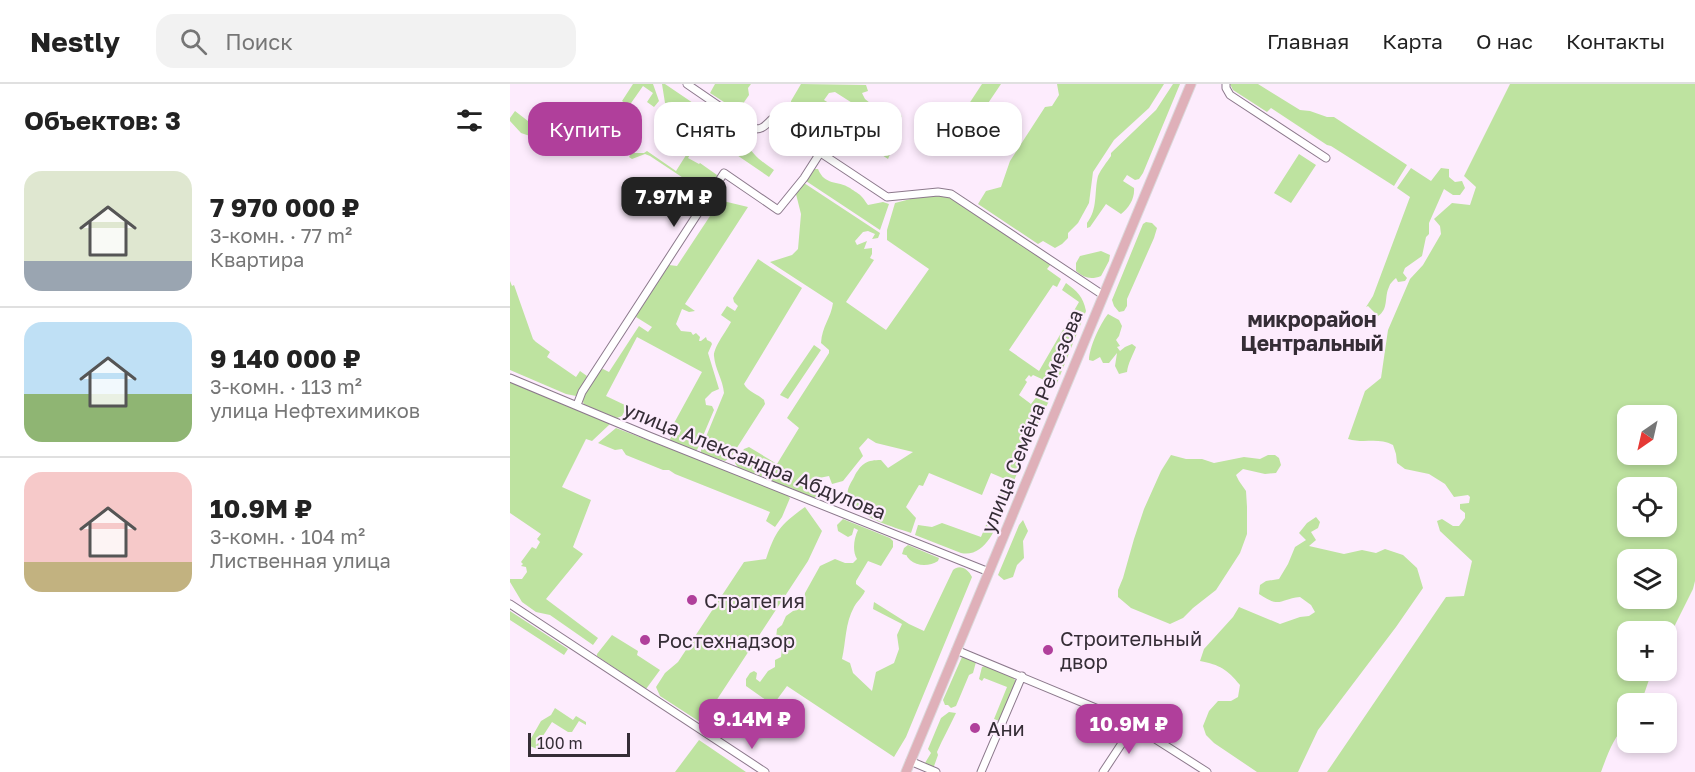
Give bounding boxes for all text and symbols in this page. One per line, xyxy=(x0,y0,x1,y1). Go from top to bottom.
search box xyxy=(156,14,576,68)
text: Nestly xyxy=(30,25,120,58)
icon: search xyxy=(177,25,210,58)
text: Поиск xyxy=(225,28,293,55)
text: Главная xyxy=(1267,28,1349,54)
text: Карта xyxy=(1382,28,1443,54)
text: О нас xyxy=(1476,28,1533,54)
text: Контакты xyxy=(1566,28,1665,54)
chip: Купить xyxy=(528,102,642,156)
chip: Снять xyxy=(654,102,757,156)
chip: Фильтры xyxy=(769,102,902,156)
chip: Новое xyxy=(914,102,1022,156)
icon: filters xyxy=(453,104,486,137)
text: Объектов: 3 xyxy=(24,105,181,136)
pin: 7.97M ₽ xyxy=(619,177,729,228)
text: 7.97M ₽ xyxy=(635,184,713,208)
text: 7 970 000 ₽ xyxy=(210,192,360,223)
icon: home xyxy=(72,195,144,267)
text: 3-комн. · 77 m² xyxy=(210,223,352,247)
text: Квартира xyxy=(210,247,304,271)
street label: улица Семёна Ремезова xyxy=(975,306,1087,536)
district label: микрорайон Центральный xyxy=(1240,306,1384,356)
text: 9 140 000 ₽ xyxy=(210,343,361,374)
icon: home xyxy=(72,346,144,418)
text: 3-комн. · 113 m² xyxy=(210,374,362,398)
street label: улица Александра Абдулова xyxy=(620,396,890,524)
text: улица Нефтехимиков xyxy=(210,398,420,422)
north arrow xyxy=(1617,405,1677,465)
map controls xyxy=(1617,405,1677,753)
button: locate xyxy=(1617,477,1677,537)
text: 10.9M ₽ xyxy=(210,493,312,524)
icon: home xyxy=(72,496,144,568)
text: 3-комн. · 104 m² xyxy=(210,524,365,548)
text: Лиственная улица xyxy=(210,548,391,572)
button: layers xyxy=(1617,549,1677,609)
place label: Стратегия xyxy=(704,588,805,612)
marker: Стратегия xyxy=(685,593,699,607)
button: + xyxy=(1617,621,1677,681)
place label: Строительный двор xyxy=(1060,626,1202,673)
place label: Ростехнадзор xyxy=(657,628,795,652)
marker: Ростехнадзор xyxy=(638,633,652,647)
marker: Строительный двор xyxy=(1041,643,1055,657)
button: − xyxy=(1617,693,1677,753)
pin: 9.14M ₽ xyxy=(697,699,807,750)
pin: 10.9M ₽ xyxy=(1074,704,1184,755)
text: 9.14M ₽ xyxy=(713,706,791,730)
text: 10.9M ₽ xyxy=(1090,711,1168,735)
place label: Ани xyxy=(987,716,1025,740)
marker: Ани xyxy=(968,721,982,735)
scale bar xyxy=(528,730,630,758)
text: 100 m xyxy=(537,733,583,753)

